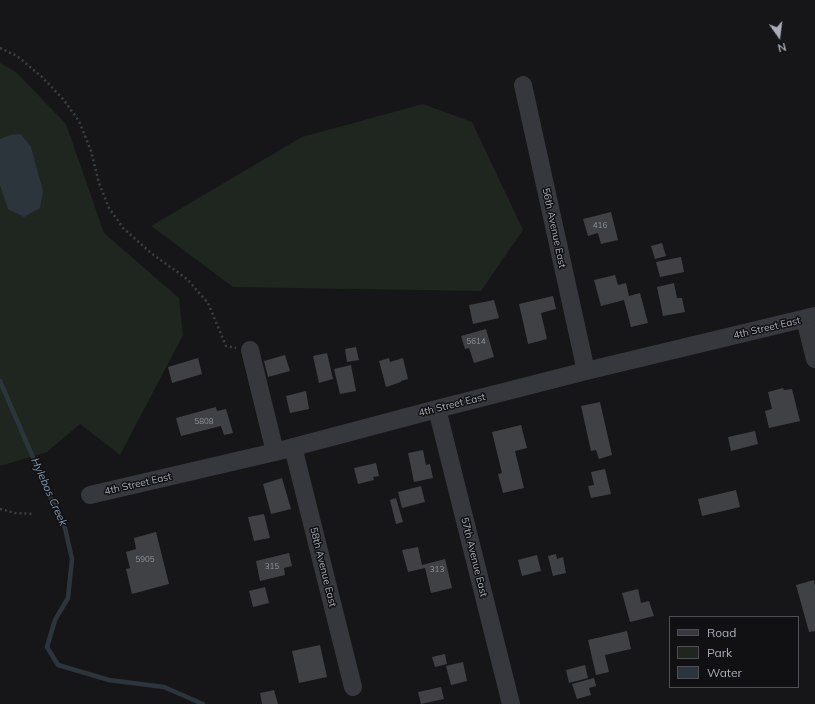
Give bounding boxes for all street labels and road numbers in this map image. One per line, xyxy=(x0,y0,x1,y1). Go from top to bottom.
street label: 56th Avenue East xyxy=(540,187,568,269)
street label: 4th Street East xyxy=(732,314,802,342)
street label: 4th Street East xyxy=(417,391,487,419)
street label: 4th Street East xyxy=(103,470,173,498)
street label: 57th Avenue East xyxy=(458,516,490,598)
street label: 58th Avenue East xyxy=(307,526,339,608)

